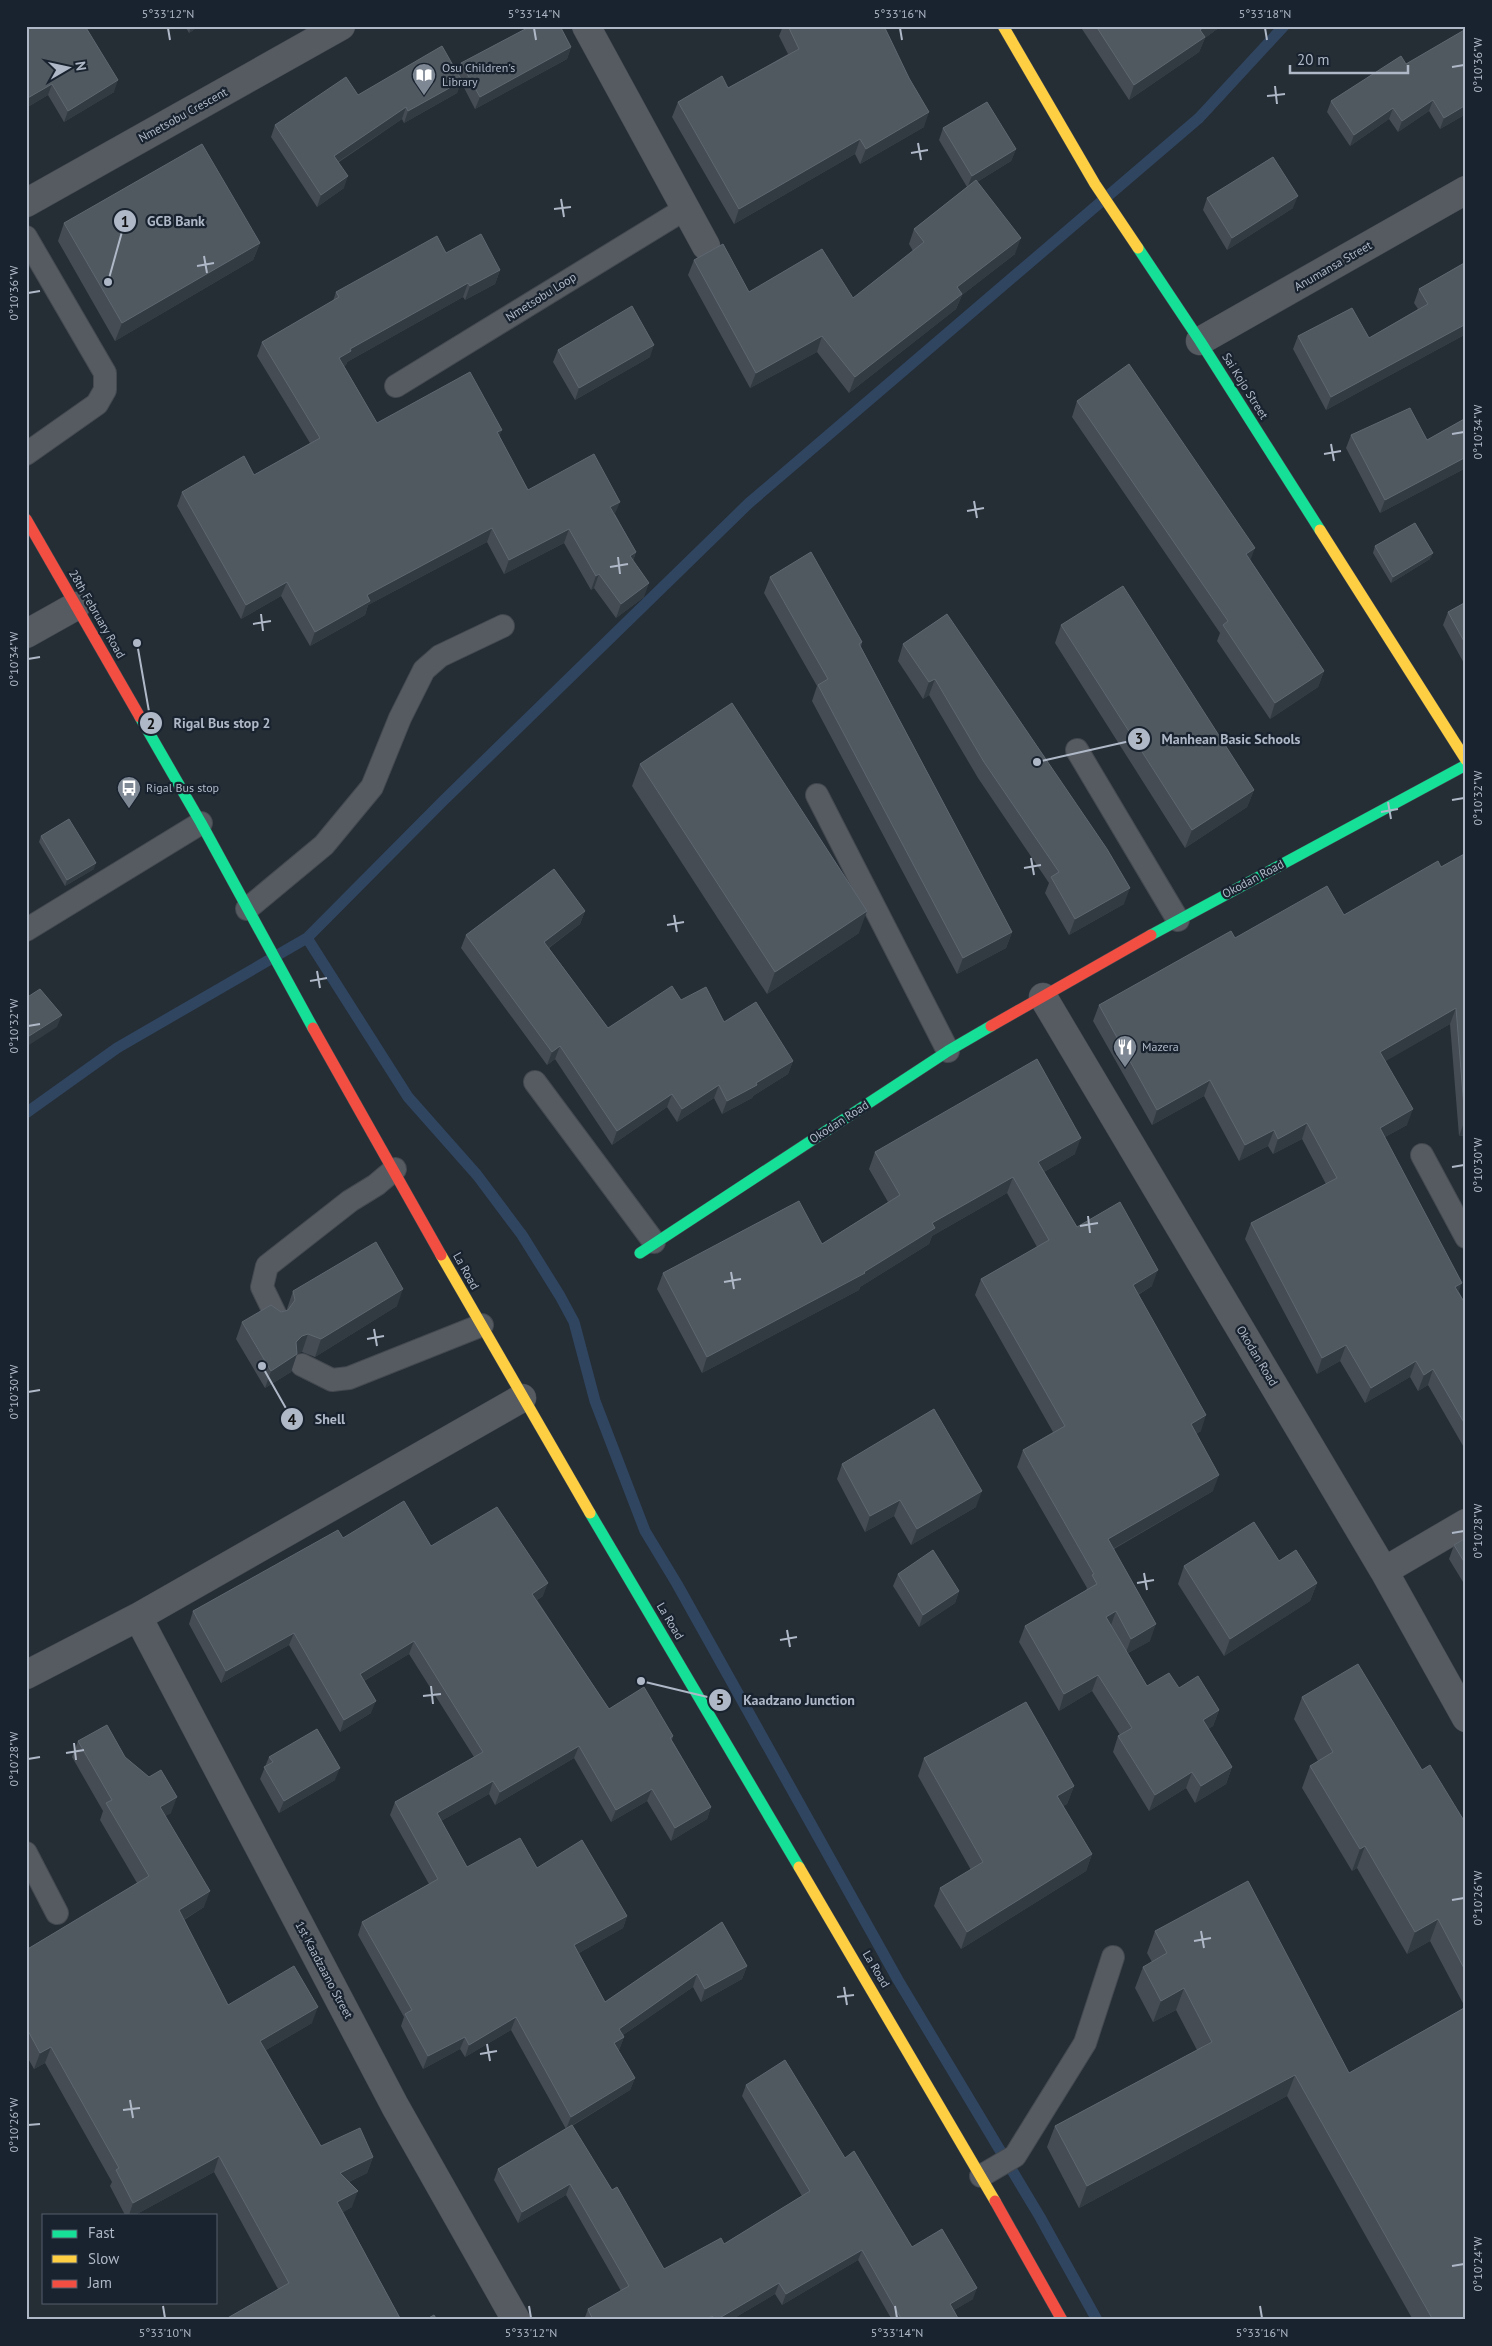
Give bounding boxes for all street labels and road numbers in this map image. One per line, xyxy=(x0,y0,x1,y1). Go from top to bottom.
street label: Nmetsobu Crescent xyxy=(136,84,230,145)
street label: Anumansa Street xyxy=(1291,237,1374,294)
street label: Nmetsobu Loop xyxy=(503,269,579,324)
street label: Sai Kojo Street xyxy=(1219,350,1272,422)
street label: 28th February Road xyxy=(66,567,129,661)
street label: Okodan Road xyxy=(1219,856,1286,901)
street label: Okodan Road xyxy=(806,1097,871,1146)
street label: La Road xyxy=(450,1249,483,1292)
street label: Okodan Road xyxy=(1234,1323,1281,1389)
street label: La Road xyxy=(654,1600,687,1642)
street label: 1st Kaadzaano Street xyxy=(292,1918,356,2021)
street label: La Road xyxy=(860,1948,893,1990)

